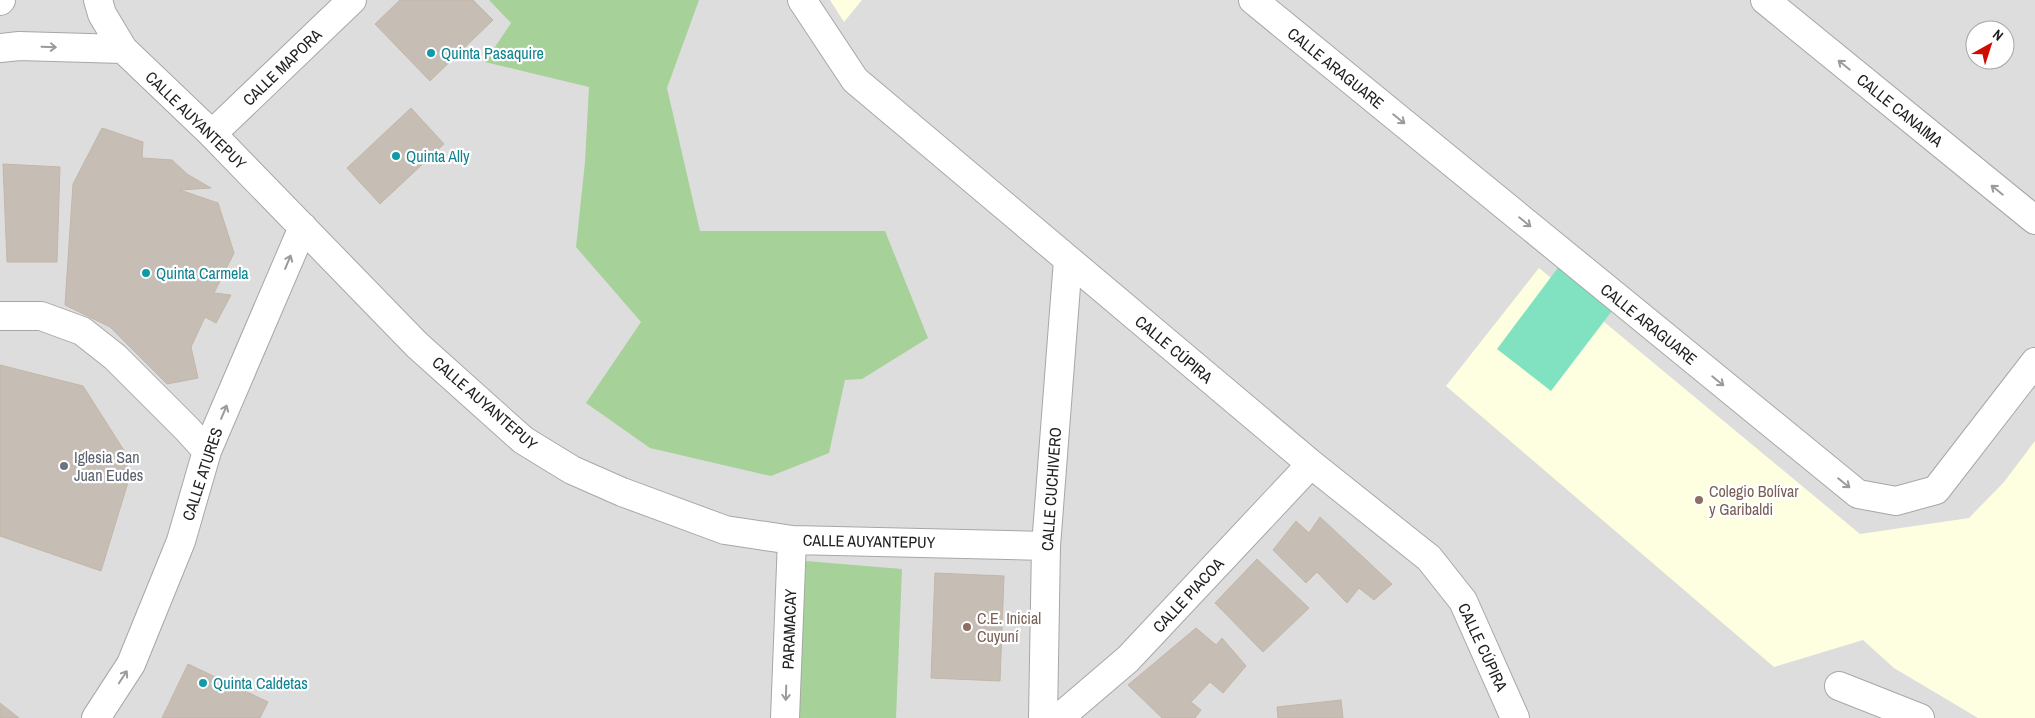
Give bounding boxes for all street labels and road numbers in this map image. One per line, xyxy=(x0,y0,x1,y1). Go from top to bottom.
street label: CALLE ARAGUARE xyxy=(1283,22,1389,114)
street label: CALLE MAPORA xyxy=(238,23,327,110)
street label: CALLE AUYANTEPUY xyxy=(141,66,251,174)
street label: CALLE CANAIMA xyxy=(1852,68,1948,152)
street label: CALLE ARAGUARE xyxy=(1596,278,1702,370)
street label: CALLE CÚPIRA xyxy=(1131,310,1218,388)
street label: CALLE AUYANTEPUY xyxy=(428,351,542,455)
street label: CALLE ATURES xyxy=(177,424,227,523)
street label: CALLE CUCHIVERO xyxy=(1036,426,1066,552)
street label: CALLE AUYANTEPUY xyxy=(803,529,936,553)
street label: CALLE PIACOA xyxy=(1148,553,1229,637)
street label: PARAMACAY xyxy=(777,588,801,670)
street label: CALLE CÚPIRA xyxy=(1453,599,1513,695)

